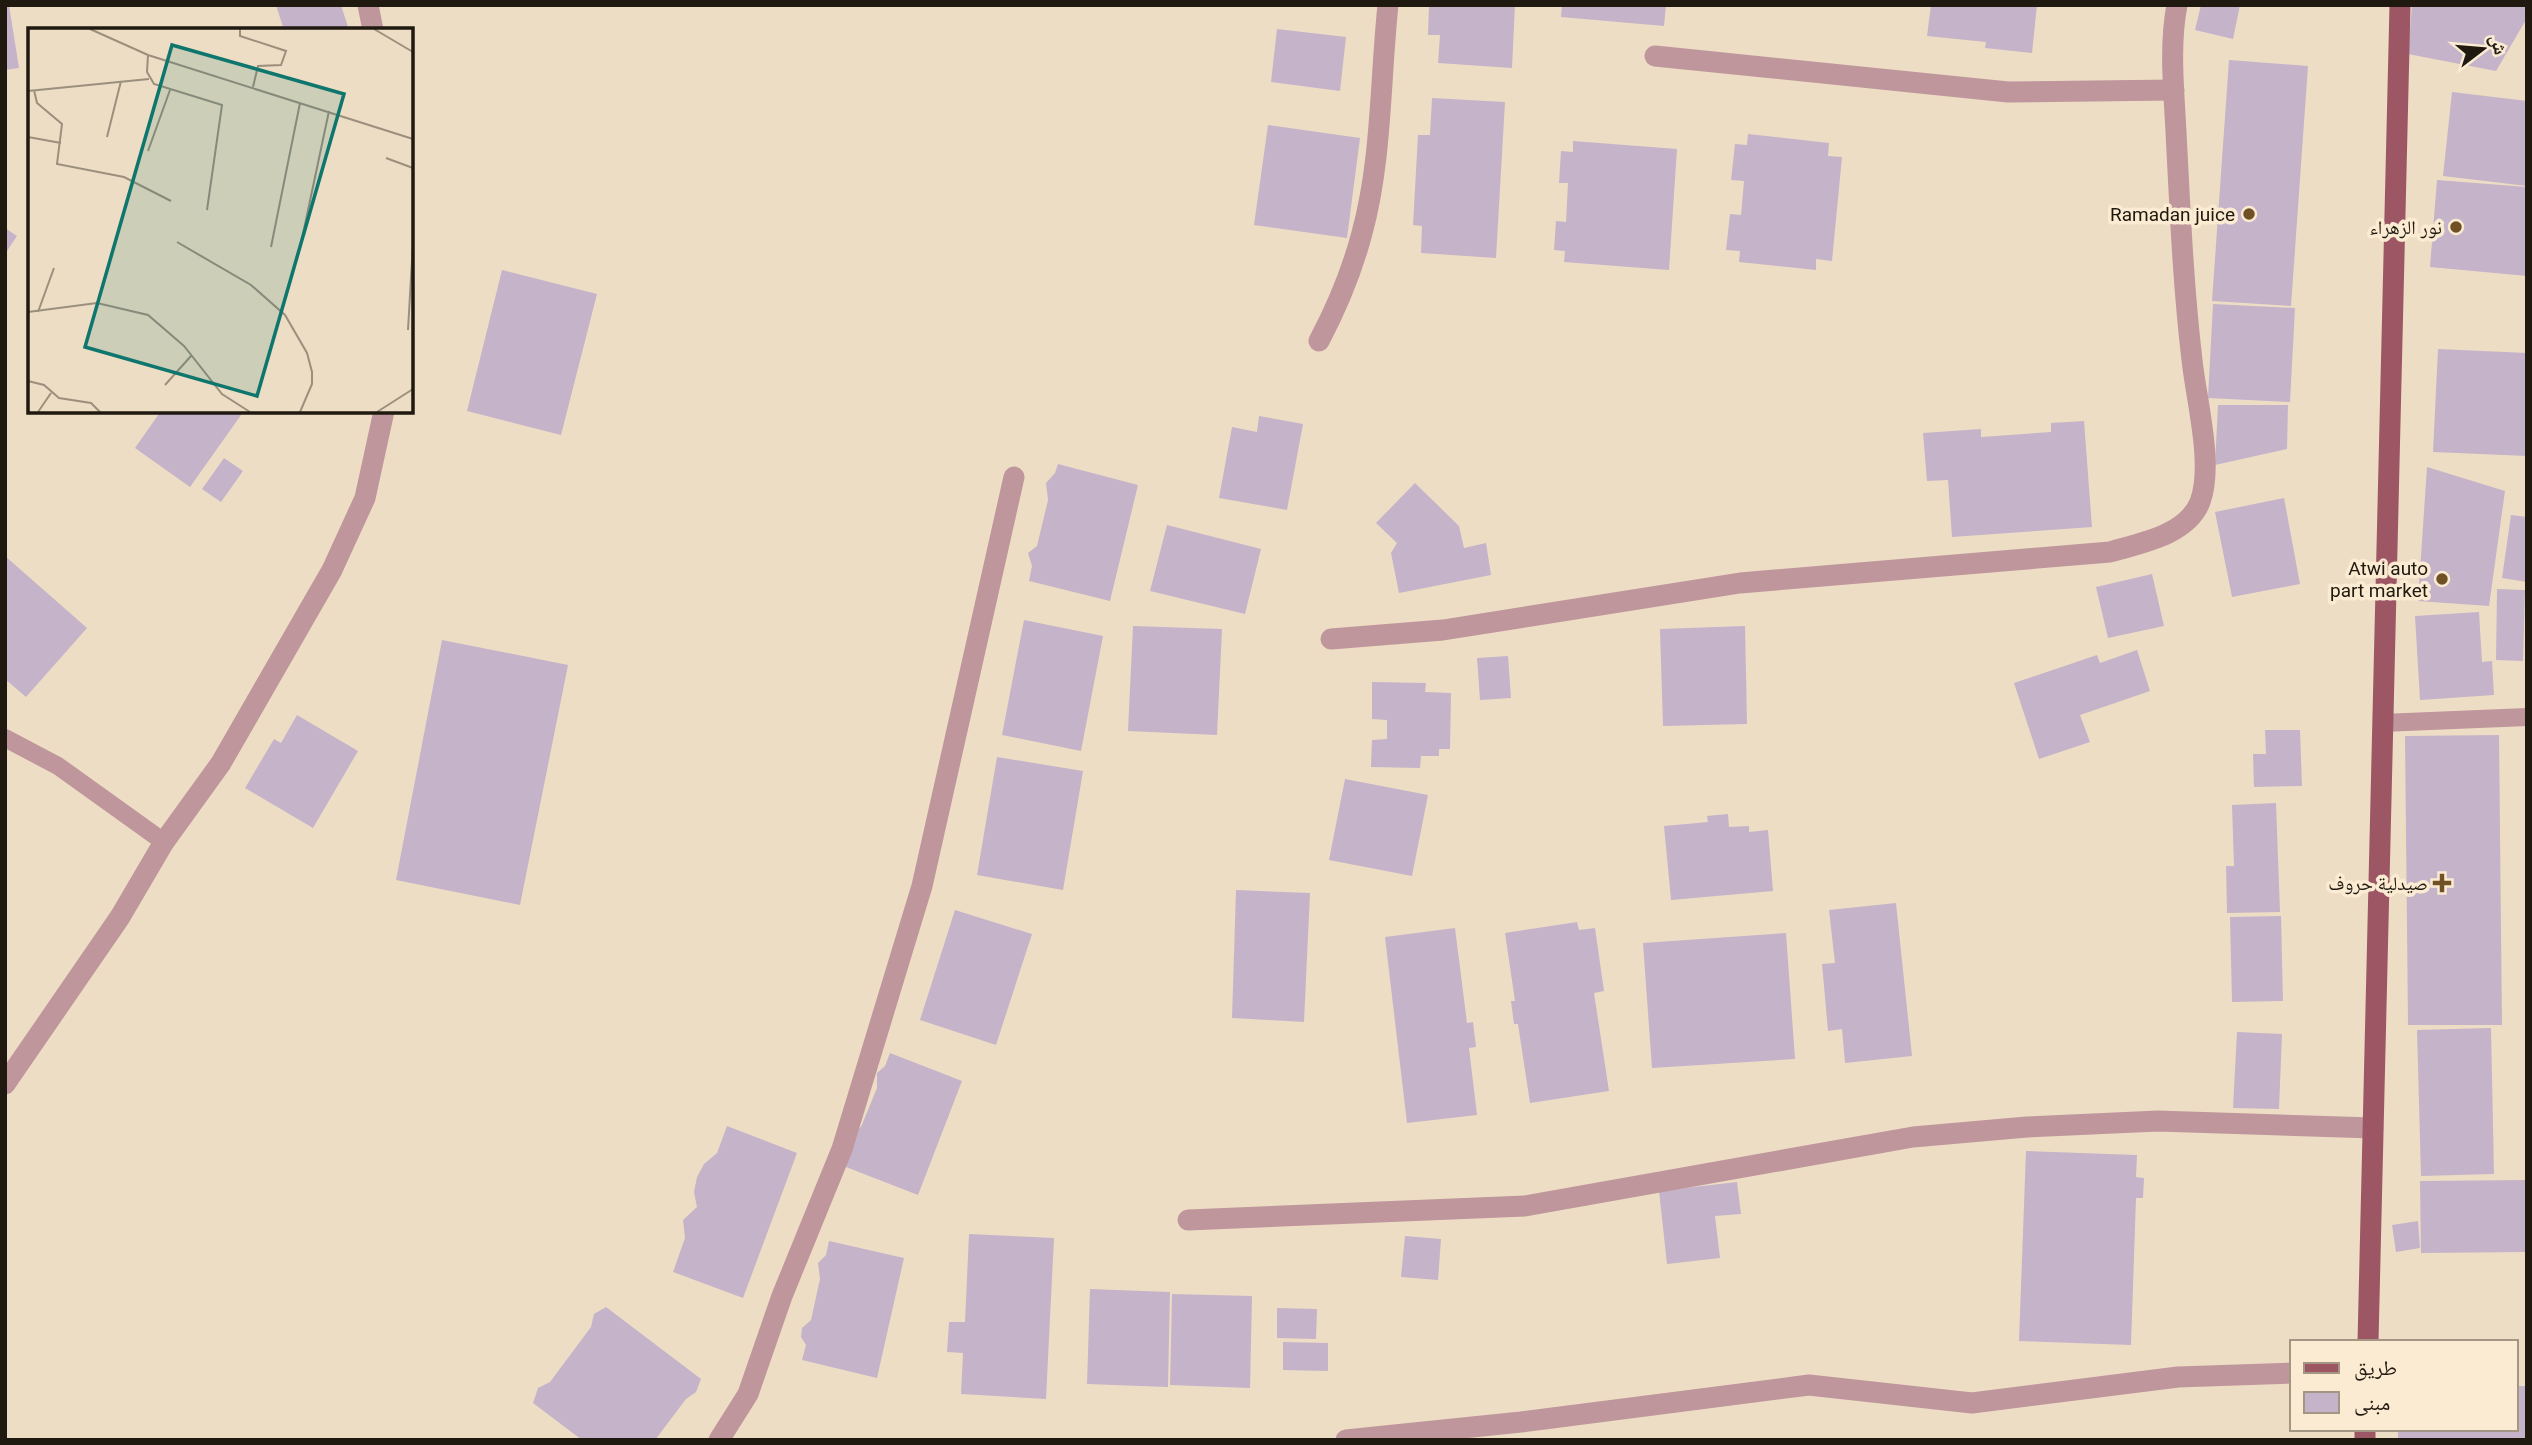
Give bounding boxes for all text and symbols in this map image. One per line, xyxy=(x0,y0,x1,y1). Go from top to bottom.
north arrow xyxy=(2448,14,2518,84)
inset map xyxy=(28,28,413,413)
text: ش xyxy=(2485,32,2513,57)
place label: Ramadan juice xyxy=(2110,203,2235,226)
marker: Ramadan juice xyxy=(2241,206,2257,222)
place label: نور الزهراء xyxy=(2369,216,2442,239)
marker: نور الزهراء xyxy=(2448,219,2464,235)
place label: Atwi auto part market xyxy=(2330,557,2428,602)
marker: Atwi auto part market xyxy=(2434,571,2450,587)
place label: صيدلية حروف xyxy=(2328,872,2428,895)
marker: صيدلية حروف xyxy=(2434,875,2450,891)
legend xyxy=(2290,1340,2518,1431)
text: طريق xyxy=(2354,1356,2397,1381)
text: مبنى xyxy=(2354,1391,2390,1416)

